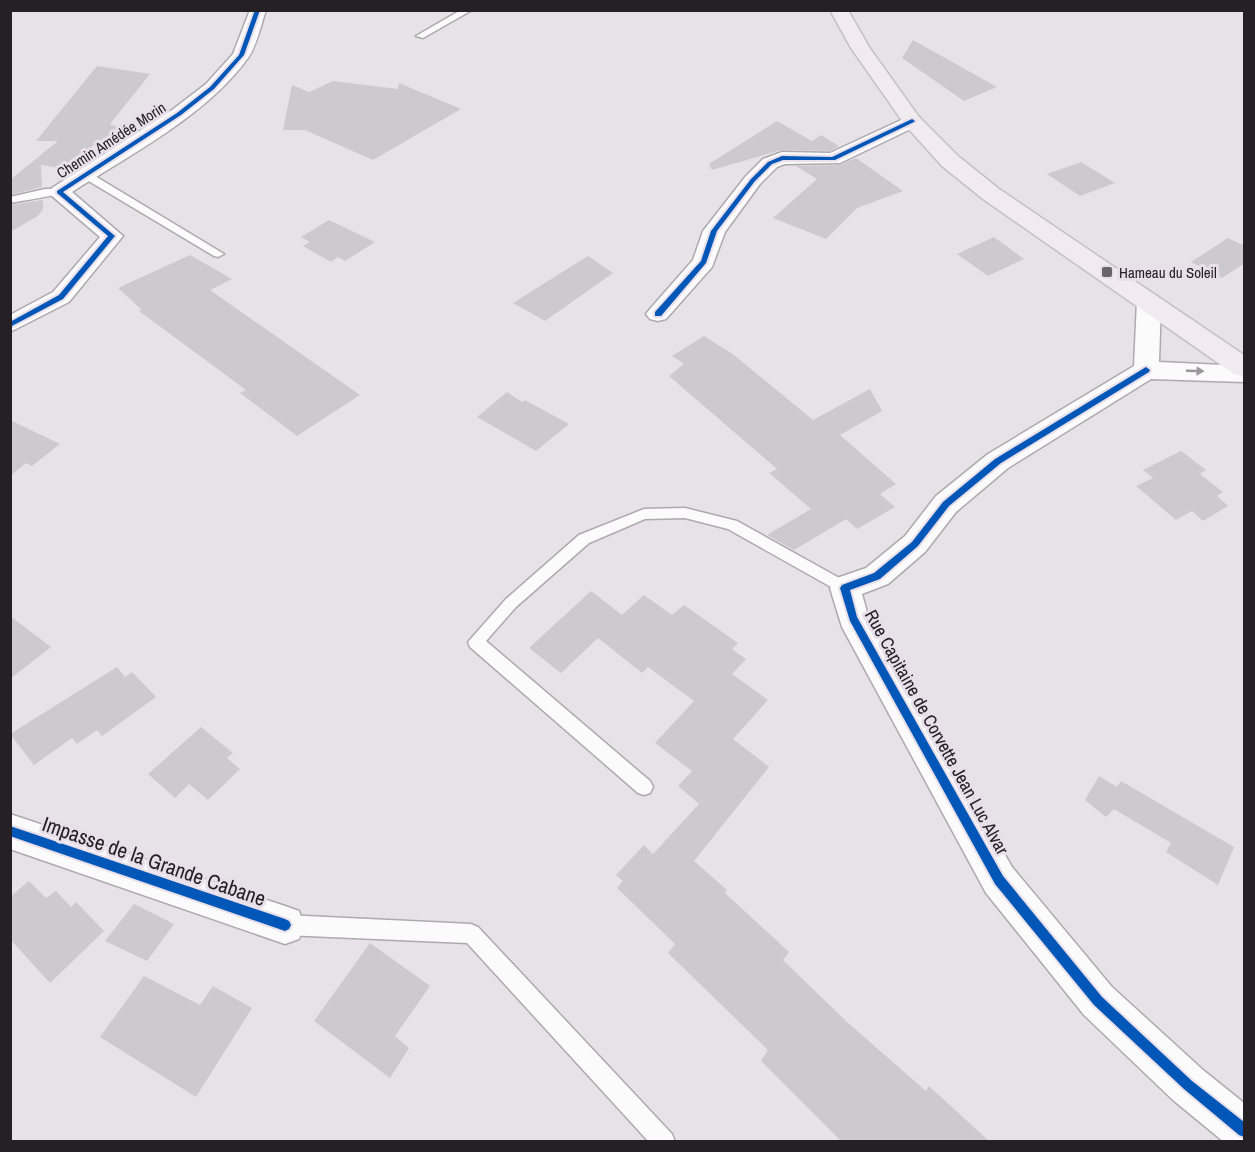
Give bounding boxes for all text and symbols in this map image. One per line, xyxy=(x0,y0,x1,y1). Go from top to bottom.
street label: Chemin Amédée Morin xyxy=(52,97,170,183)
place label: Hameau du Soleil xyxy=(1119,262,1217,283)
marker: Hameau du Soleil xyxy=(1100,265,1114,279)
one-way arrow xyxy=(1186,366,1205,375)
street label: Rue Capitaine de Corvette Jean Luc Alvar xyxy=(859,605,1015,859)
street label: Impasse de la Grande Cabane xyxy=(38,809,270,913)

